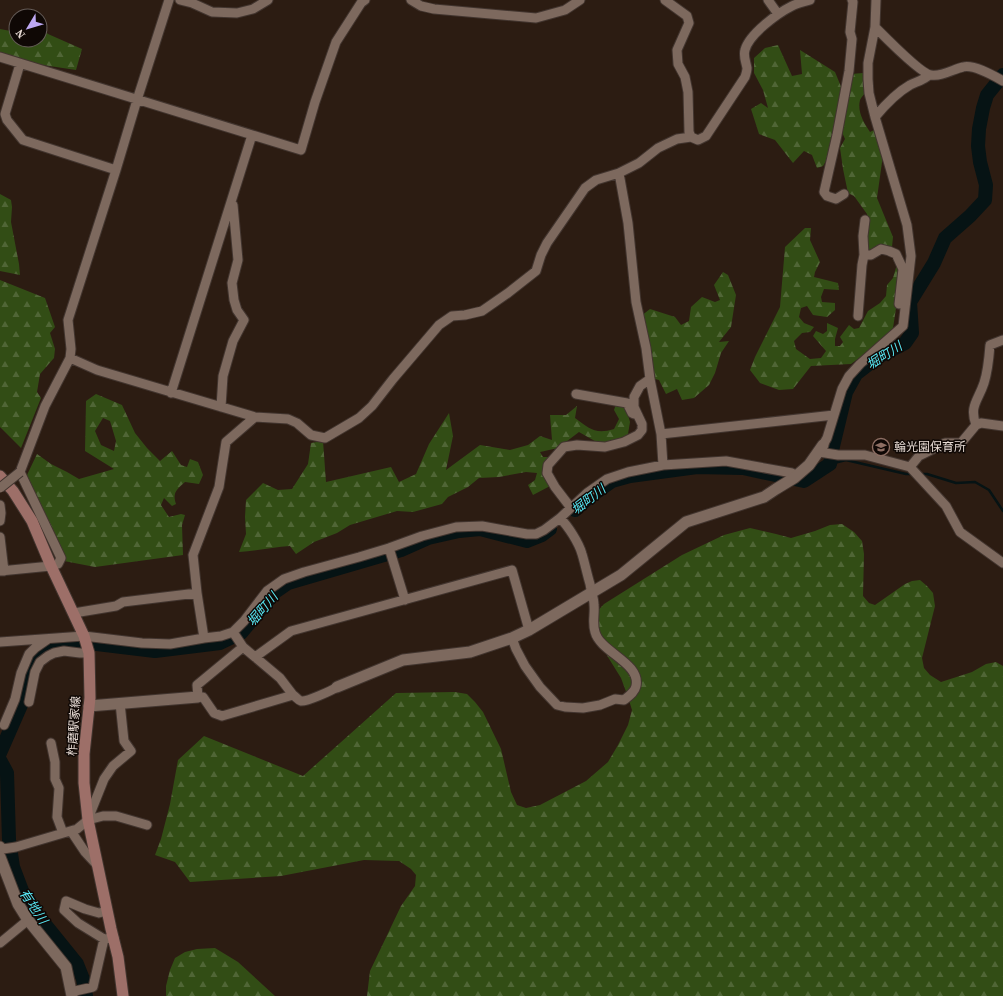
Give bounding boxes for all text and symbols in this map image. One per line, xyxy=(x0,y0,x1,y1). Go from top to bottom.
north arrow xyxy=(8,8,48,48)
text: N xyxy=(12,26,29,42)
water label: 堀町川 xyxy=(863,337,907,373)
school or university icon: 輪光園保育所 xyxy=(871,437,891,457)
place label: 輪光園保育所 xyxy=(894,439,966,455)
water label: 堀町川 xyxy=(568,479,610,518)
water label: 堀町川 xyxy=(243,588,283,630)
street label: 柞磨駅家線 xyxy=(64,696,84,756)
water label: 有地川 xyxy=(16,885,53,929)

